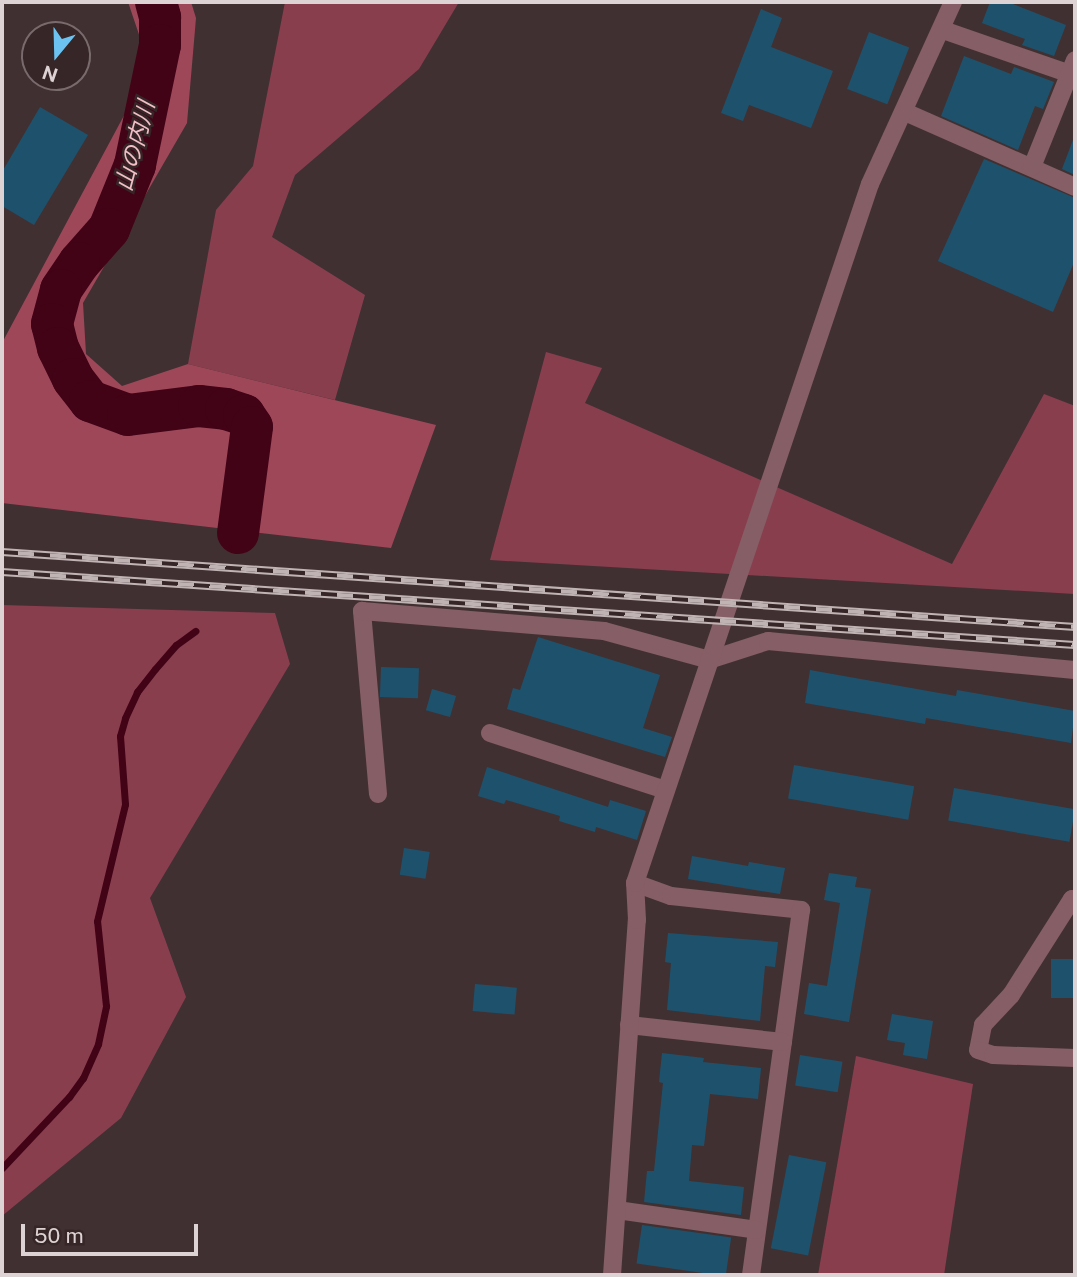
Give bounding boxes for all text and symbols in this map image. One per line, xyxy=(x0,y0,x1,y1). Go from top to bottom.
north arrow xyxy=(21,21,91,91)
text: N xyxy=(39,61,60,87)
water label: 山の内川 xyxy=(110,98,160,194)
scale bar xyxy=(24,1210,201,1254)
text: 50 m xyxy=(34,1223,84,1248)

